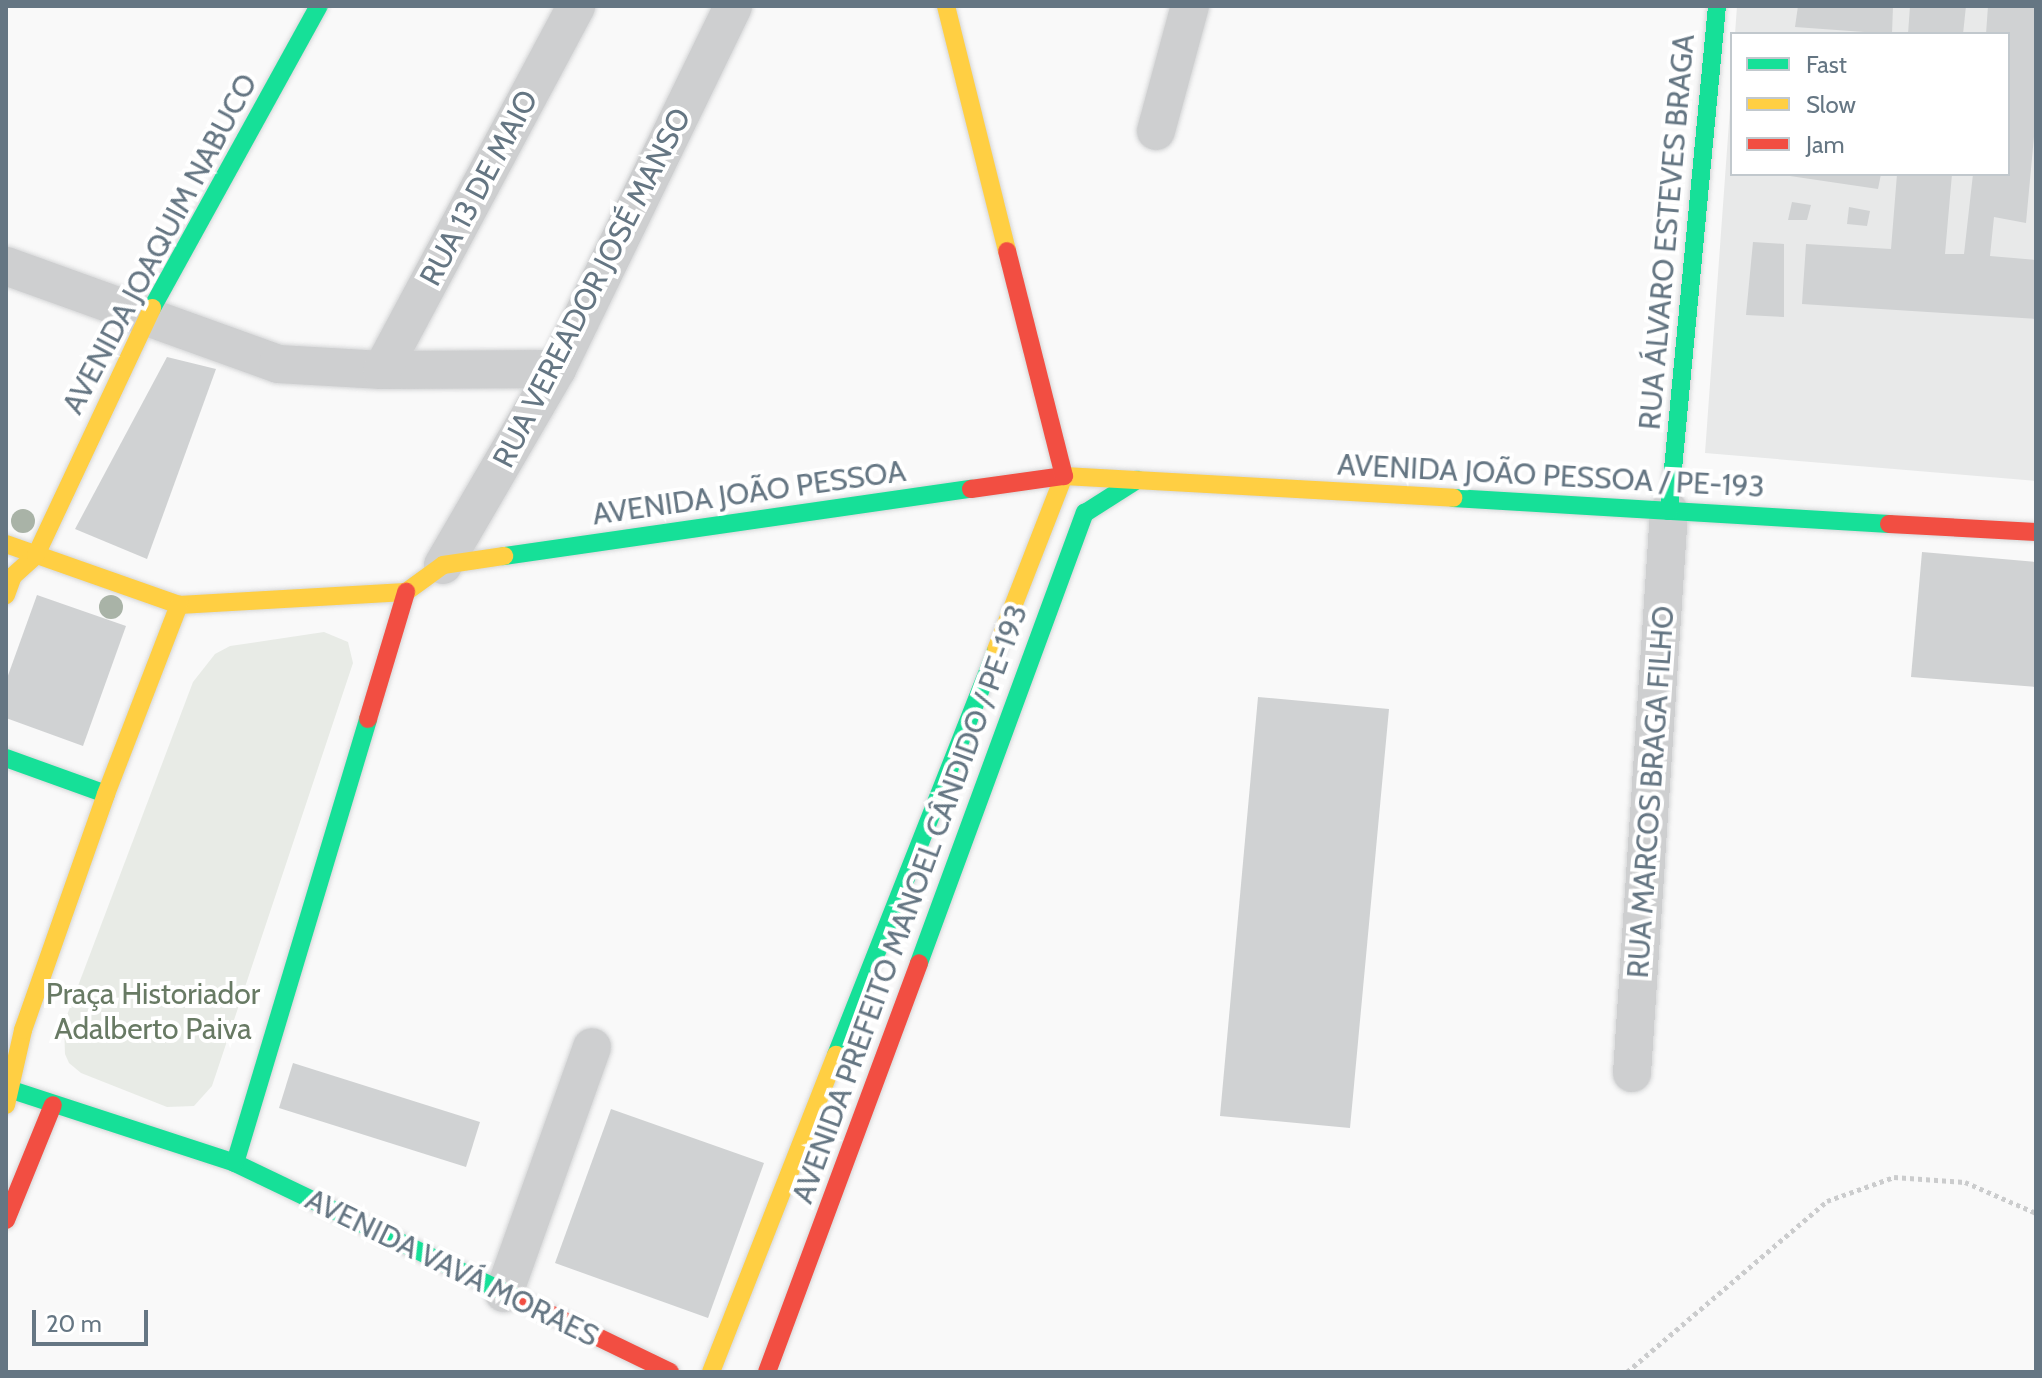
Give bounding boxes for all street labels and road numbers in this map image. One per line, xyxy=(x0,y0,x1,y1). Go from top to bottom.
street label: RUA ÁLVARO ESTEVES BRAGA xyxy=(1632,33,1702,431)
street label: AVENIDA JOAQUIM NABUCO xyxy=(55,68,265,420)
street label: RUA 13 DE MAIO xyxy=(412,84,546,292)
street label: RUA VEREADOR JOSÉ MANSO xyxy=(485,102,699,474)
street label: AVENIDA JOÃO PESSOA / PE-193 xyxy=(1336,447,1766,505)
street label: AVENIDA JOÃO PESSOA xyxy=(590,453,908,533)
street label: AVENIDA PREFEITO MANOEL CÂNDIDO / PE-193 xyxy=(785,600,1035,1208)
street label: RUA MARCOS BRAGA FILHO xyxy=(1620,605,1682,979)
street label: AVENIDA VAVÁ MORAES xyxy=(300,1181,604,1355)

